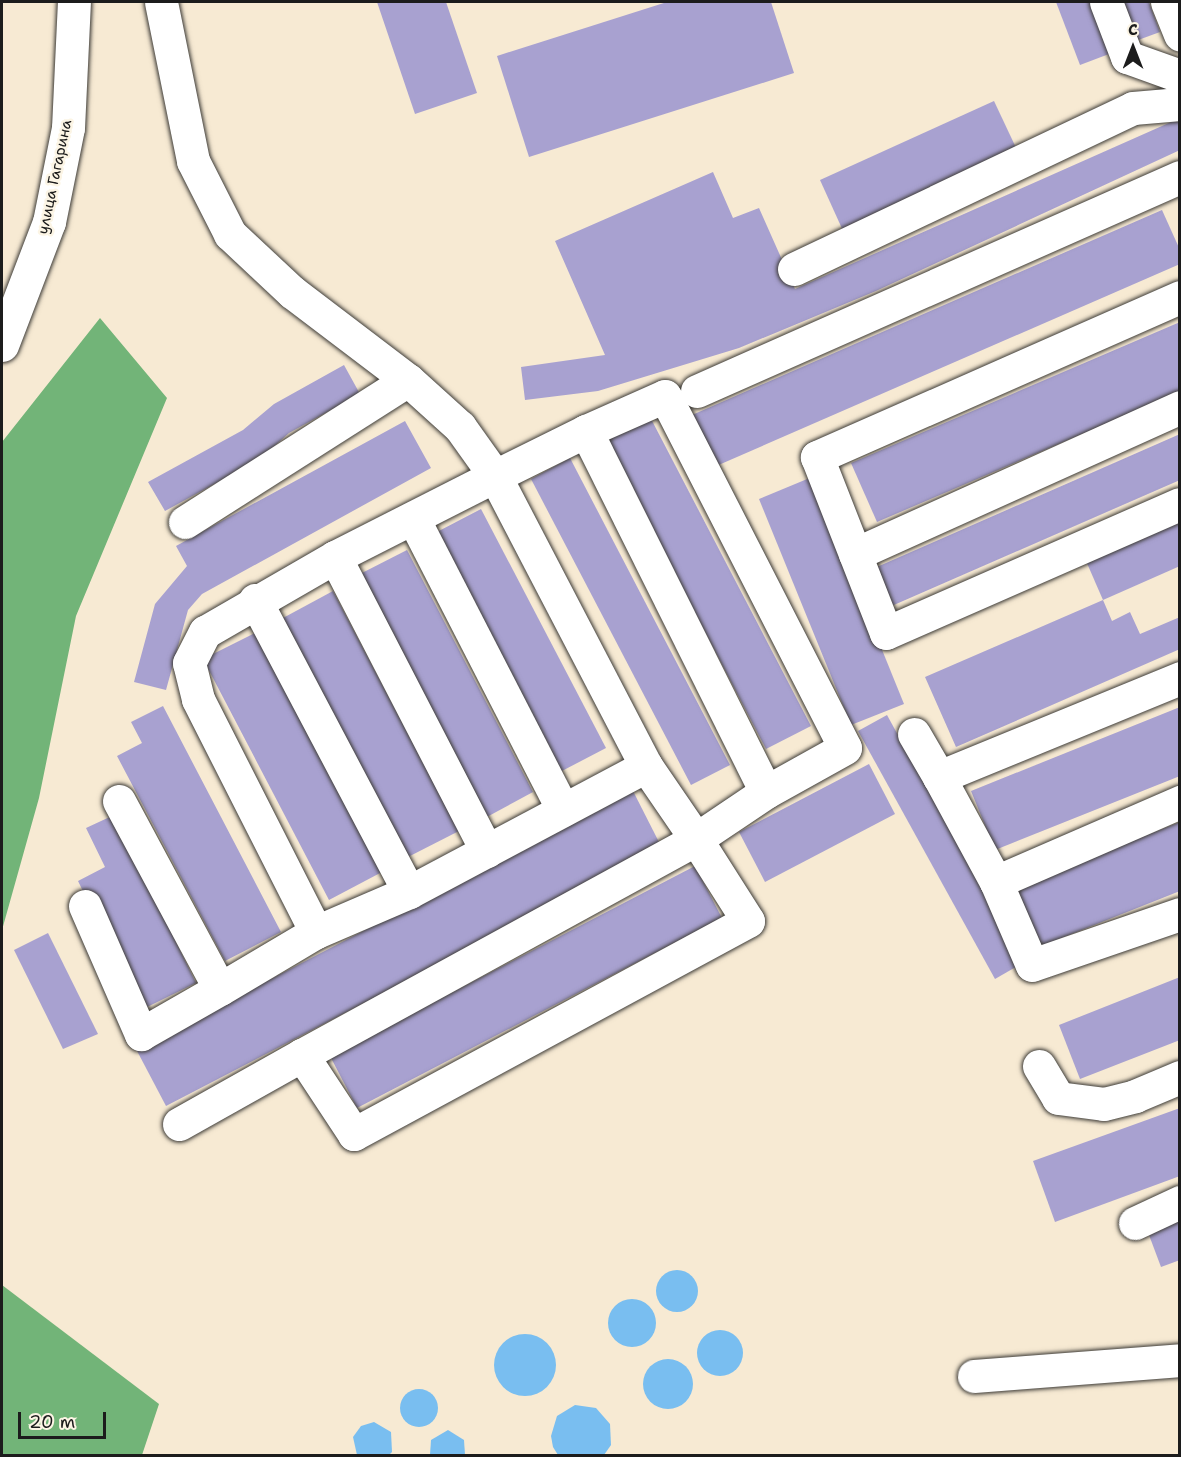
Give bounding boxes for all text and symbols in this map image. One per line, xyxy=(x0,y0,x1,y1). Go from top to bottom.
north arrow xyxy=(1103,18,1163,78)
text: С xyxy=(1128,19,1138,40)
street label: улица Гагарина xyxy=(34,118,76,236)
scale bar xyxy=(21,1400,110,1438)
text: 20 m xyxy=(29,1410,75,1434)

